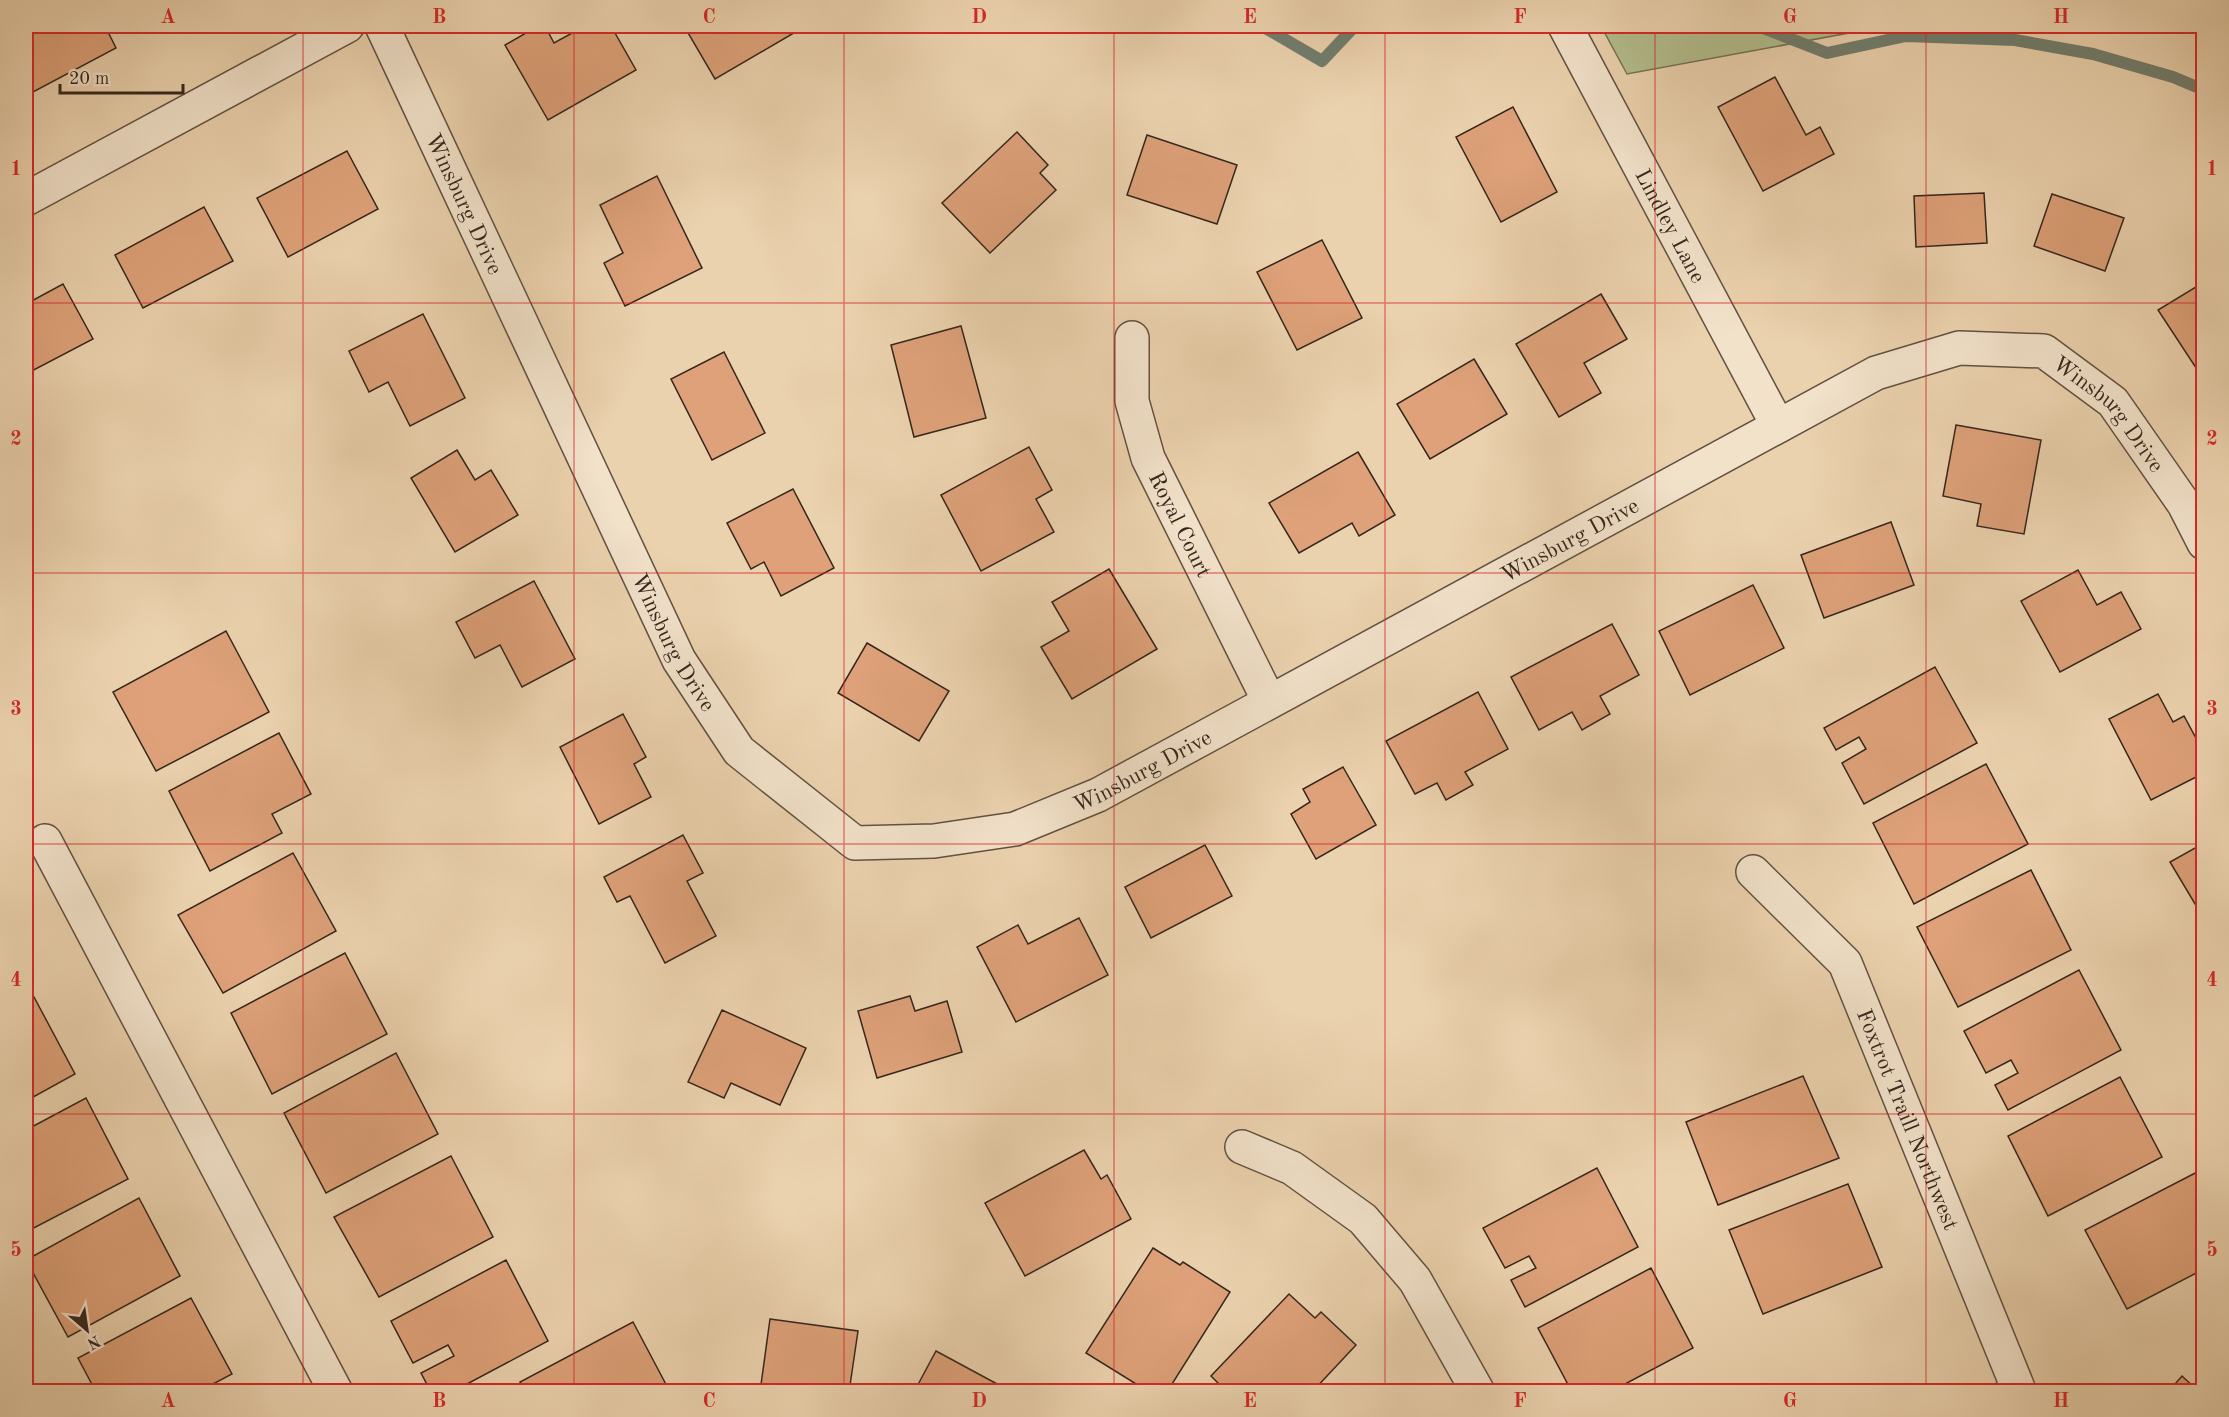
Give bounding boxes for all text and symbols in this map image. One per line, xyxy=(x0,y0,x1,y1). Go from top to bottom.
text: A xyxy=(160,8,176,28)
text: B xyxy=(432,8,446,28)
text: C xyxy=(702,8,716,28)
text: D xyxy=(971,8,987,28)
text: E xyxy=(1243,8,1257,28)
text: F xyxy=(1513,8,1527,28)
text: G xyxy=(1783,8,1797,28)
text: H xyxy=(2053,8,2069,28)
scale bar xyxy=(60,57,183,95)
text: 20 m xyxy=(69,70,109,88)
street label: Winsburg Drive xyxy=(421,130,506,278)
text: 1 xyxy=(10,160,22,180)
text: 1 xyxy=(2206,160,2218,180)
street label: Lindley Lane xyxy=(1630,166,1709,287)
street label: Winsburg Drive xyxy=(2048,353,2167,477)
text: 2 xyxy=(10,430,22,450)
text: 2 xyxy=(2206,430,2218,450)
street label: Royal Court xyxy=(1144,469,1215,581)
street label: Winsburg Drive xyxy=(1498,495,1643,587)
street label: Winsburg Drive xyxy=(627,571,719,716)
text: 3 xyxy=(10,700,22,720)
text: 3 xyxy=(2206,700,2218,720)
street label: Winsburg Drive xyxy=(1070,727,1216,817)
text: 4 xyxy=(10,971,22,991)
text: 4 xyxy=(2206,971,2218,991)
street label: Foxtrot Traill Northwest xyxy=(1852,1006,1961,1234)
text: 5 xyxy=(10,1240,22,1261)
text: 5 xyxy=(2206,1240,2218,1261)
north arrow xyxy=(57,1300,117,1360)
text: N xyxy=(83,1331,103,1352)
text: A xyxy=(160,1392,176,1412)
text: B xyxy=(432,1392,446,1412)
text: C xyxy=(702,1392,716,1412)
text: D xyxy=(971,1392,987,1412)
text: E xyxy=(1243,1392,1257,1412)
text: F xyxy=(1513,1392,1527,1412)
text: G xyxy=(1783,1392,1797,1412)
text: H xyxy=(2053,1392,2069,1412)

